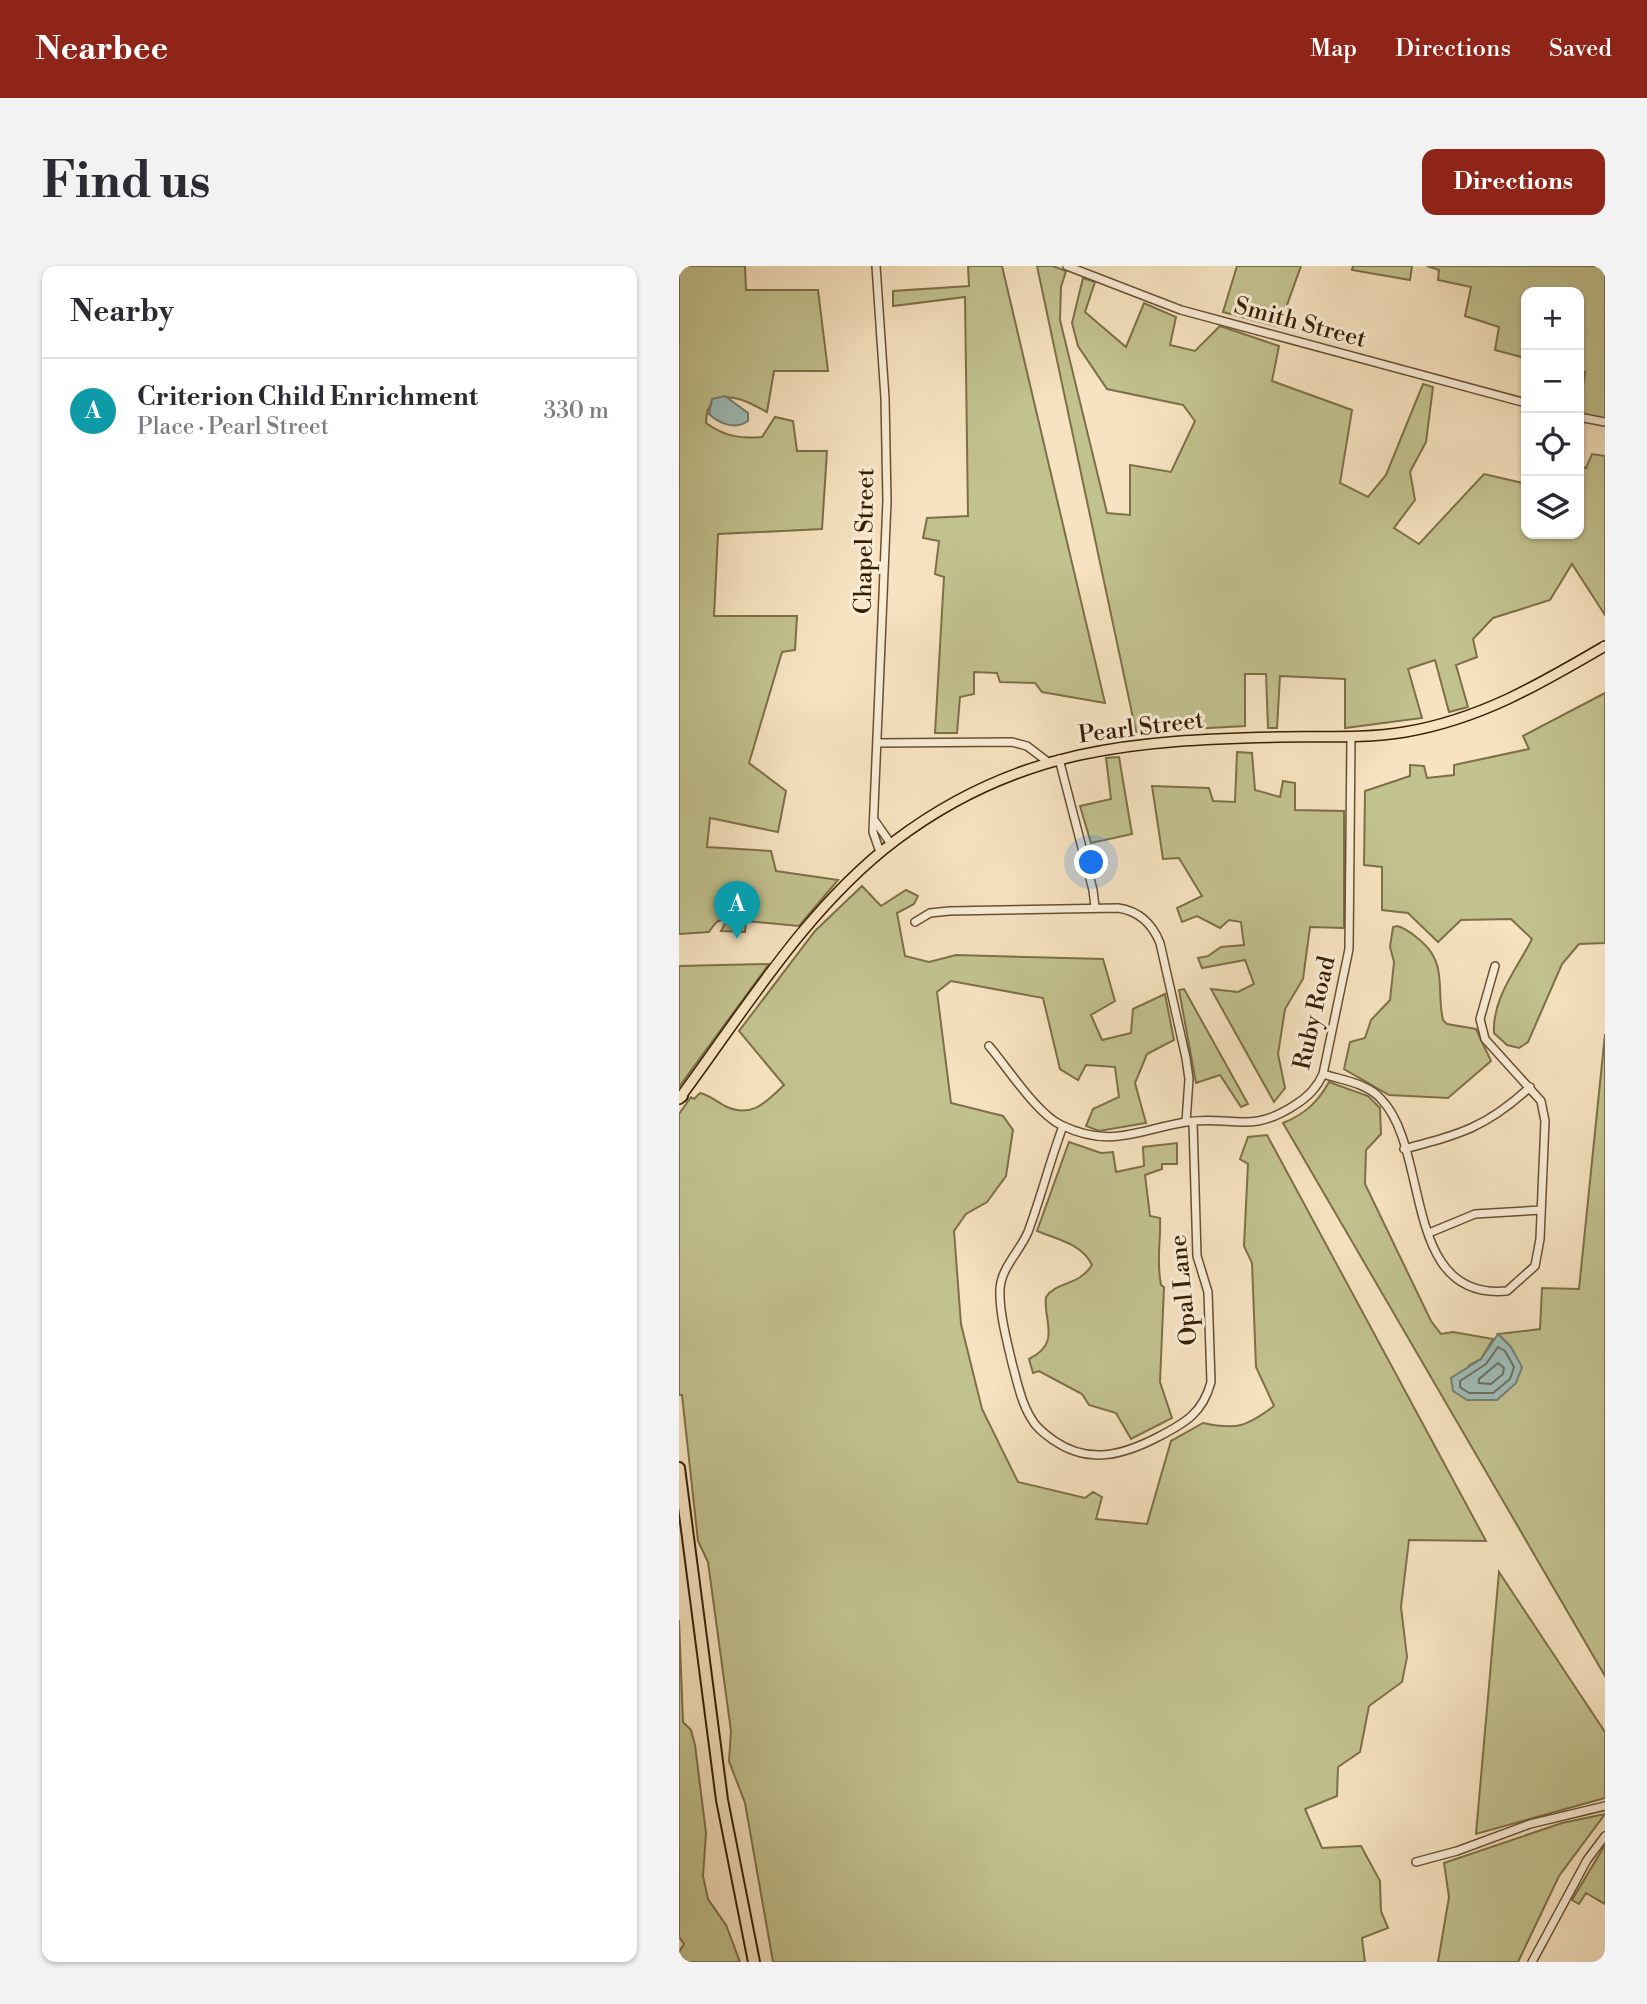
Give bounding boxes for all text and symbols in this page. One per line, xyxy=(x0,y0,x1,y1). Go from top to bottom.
text: Nearbee xyxy=(35,29,168,70)
text: Map xyxy=(1310,34,1357,64)
text: Directions xyxy=(1395,34,1511,64)
text: Saved xyxy=(1549,34,1612,64)
button: Directions xyxy=(1422,149,1605,215)
text: Find us xyxy=(42,152,211,213)
map controls xyxy=(1521,287,1584,539)
button: + xyxy=(1521,287,1584,350)
street label: Smith Street xyxy=(1231,291,1370,355)
text: Nearby xyxy=(70,293,174,331)
button: − xyxy=(1521,350,1584,413)
text: Criterion Child Enrichment xyxy=(137,381,478,413)
text: A xyxy=(85,397,101,425)
text: 330 m xyxy=(543,397,609,425)
text: Place · Pearl Street xyxy=(137,413,329,441)
button: locate xyxy=(1521,413,1584,476)
street label: Chapel Street xyxy=(849,467,881,614)
button: layers xyxy=(1521,476,1584,539)
street label: Pearl Street xyxy=(1076,705,1206,751)
your location xyxy=(1074,845,1108,879)
pin: A xyxy=(714,881,760,939)
street label: Ruby Road xyxy=(1287,953,1343,1073)
street label: Opal Lane xyxy=(1163,1233,1205,1347)

